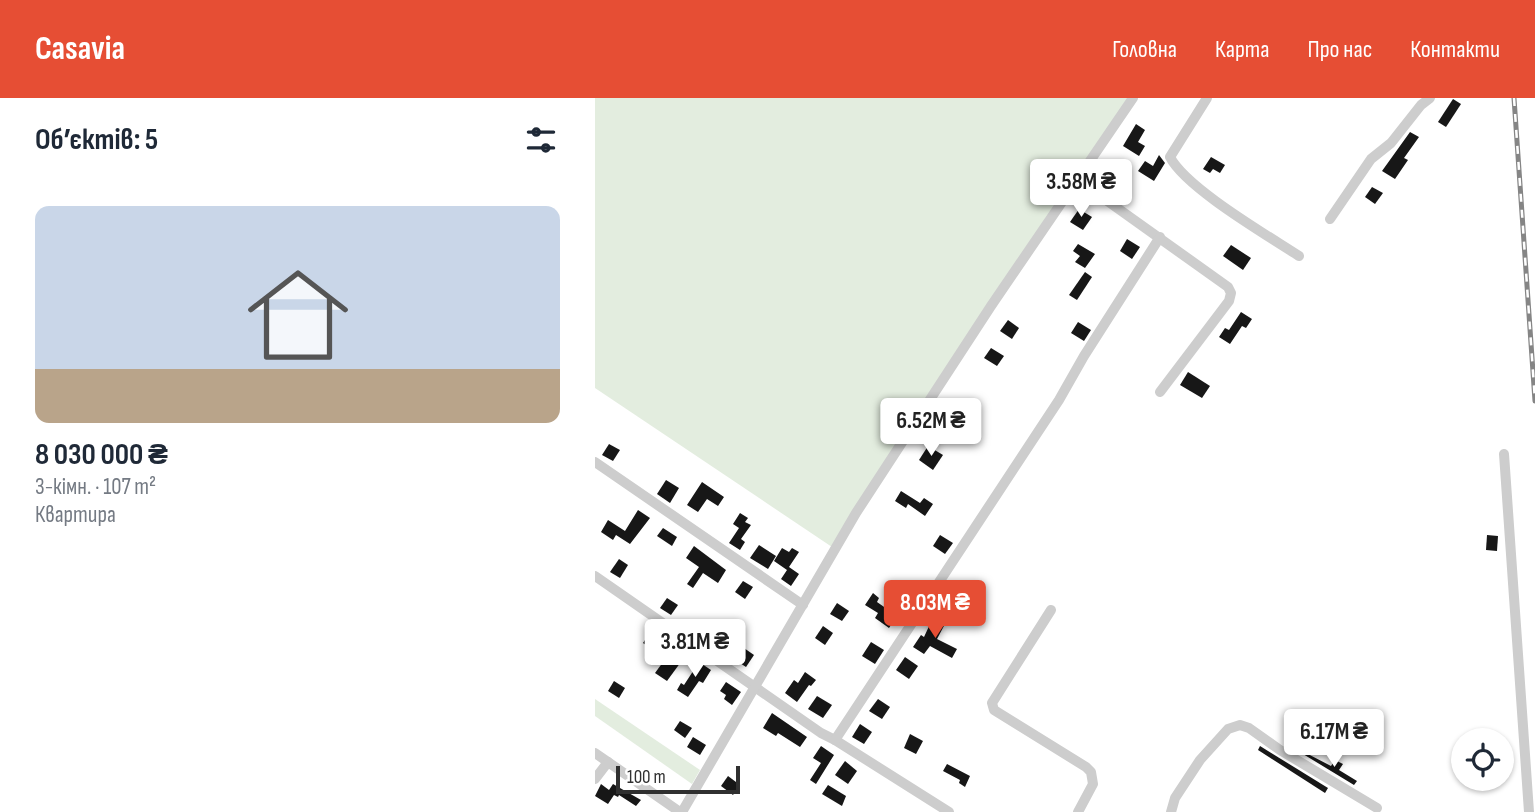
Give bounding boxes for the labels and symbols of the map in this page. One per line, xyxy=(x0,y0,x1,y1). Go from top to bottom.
pin: 3.58M ₴ xyxy=(1016,159,1146,219)
pin: 6.52M ₴ xyxy=(866,398,996,458)
pin: 8.03M ₴ xyxy=(870,580,1000,640)
pin: 3.81M ₴ xyxy=(630,620,760,679)
pin: 6.17M ₴ xyxy=(1269,710,1399,769)
scale bar xyxy=(616,763,740,795)

